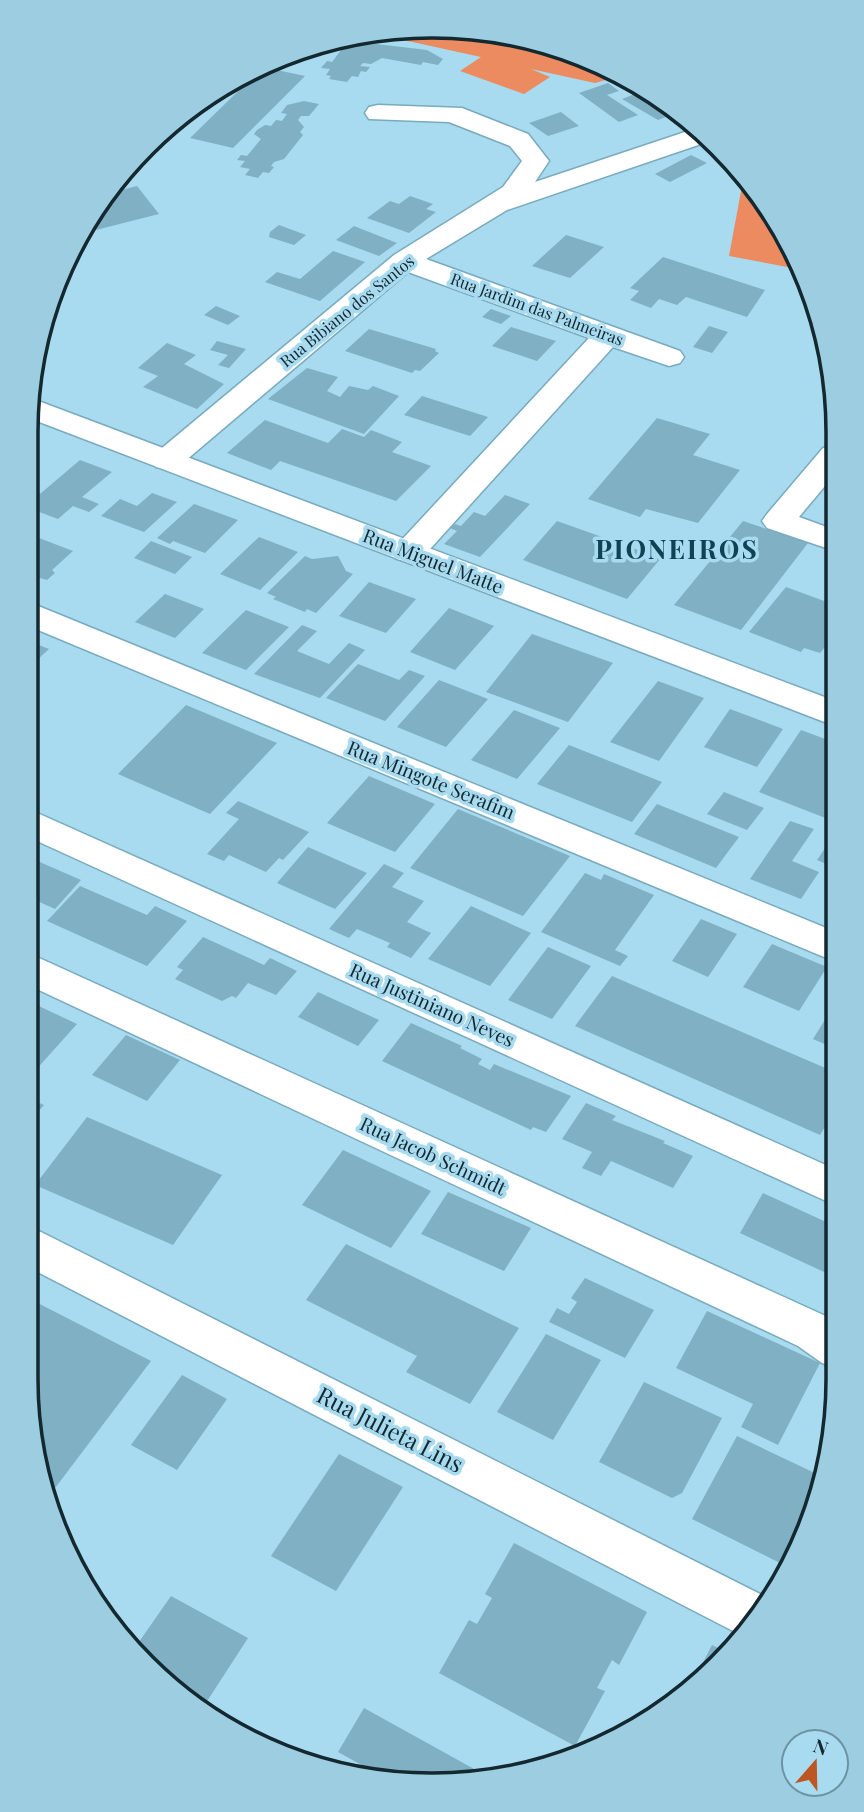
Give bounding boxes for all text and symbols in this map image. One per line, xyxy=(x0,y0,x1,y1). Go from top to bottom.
street label: Rua Bibiano dos Santos xyxy=(275,250,418,371)
street label: Rua Jardim das Palmeiras xyxy=(448,267,627,350)
street label: Rua Miguel Matte xyxy=(359,521,507,599)
district label: PIONEIROS xyxy=(595,531,759,566)
street label: Rua Mingote Serafim xyxy=(344,734,519,825)
street label: Rua Justiniano Neves xyxy=(346,956,519,1052)
street label: Rua Jacob Schmidt xyxy=(356,1110,511,1200)
street label: Rua Julieta Lins xyxy=(312,1379,469,1479)
north arrow xyxy=(780,1728,850,1798)
text: N xyxy=(810,1732,832,1761)

